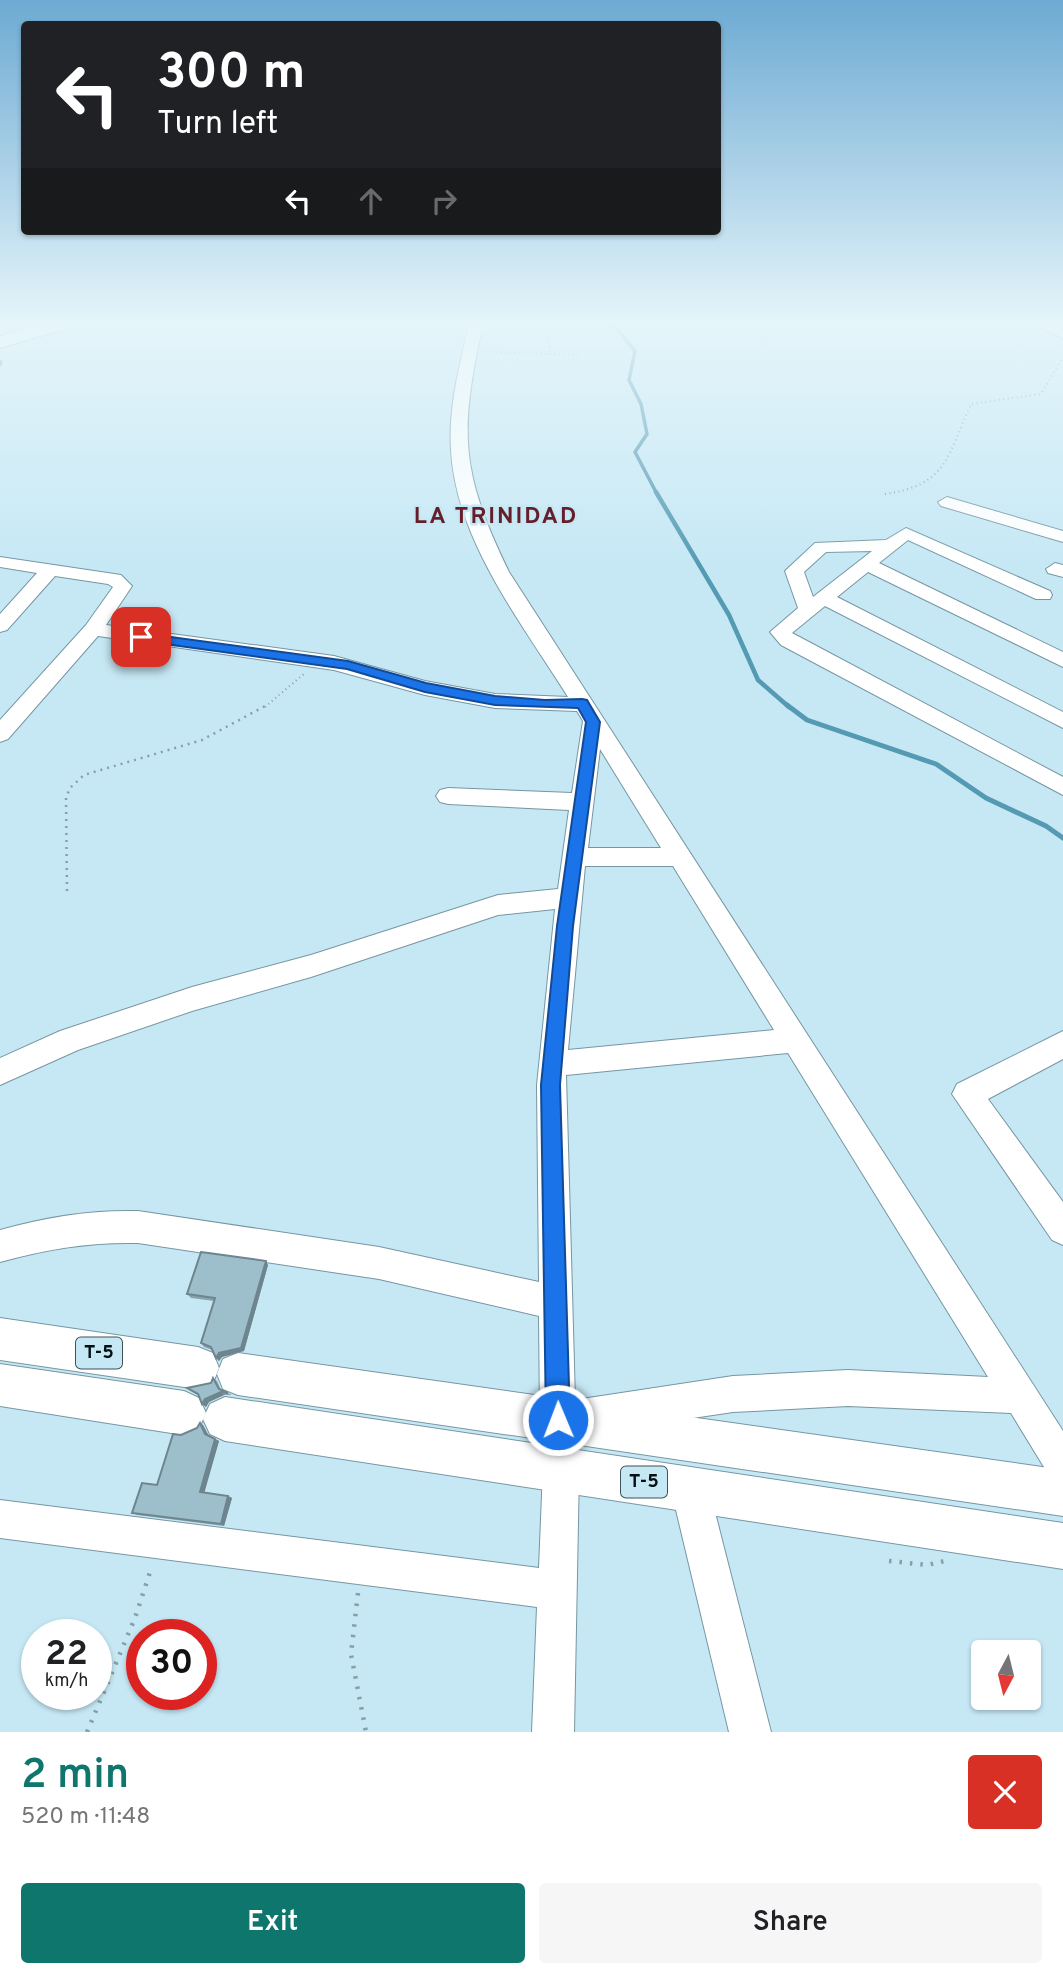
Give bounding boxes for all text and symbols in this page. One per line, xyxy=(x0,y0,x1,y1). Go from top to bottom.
text: 300 m xyxy=(157,44,305,106)
icon: left xyxy=(42,49,133,140)
text: Turn left xyxy=(157,105,278,145)
icon: left xyxy=(279,182,317,220)
icon: ahead xyxy=(352,182,390,220)
icon: right xyxy=(425,182,463,220)
district label: LA TRINIDAD xyxy=(414,503,578,532)
pin xyxy=(111,607,171,667)
icon: arrive xyxy=(122,618,160,656)
road number: T-5 xyxy=(76,1338,122,1368)
position arrow xyxy=(521,1383,595,1457)
road number: T-5 xyxy=(621,1466,667,1498)
speed limit sign: 30 xyxy=(126,1619,217,1710)
text: 22 xyxy=(45,1633,88,1677)
north arrow xyxy=(971,1640,1041,1710)
map controls xyxy=(971,1640,1041,1710)
text: km/h xyxy=(45,1670,88,1693)
text: 2 min xyxy=(21,1750,129,1803)
button: close xyxy=(968,1755,1042,1829)
text: 520 m · 11:48 xyxy=(21,1803,150,1832)
button: Exit xyxy=(21,1883,525,1963)
button: Share xyxy=(539,1883,1042,1963)

